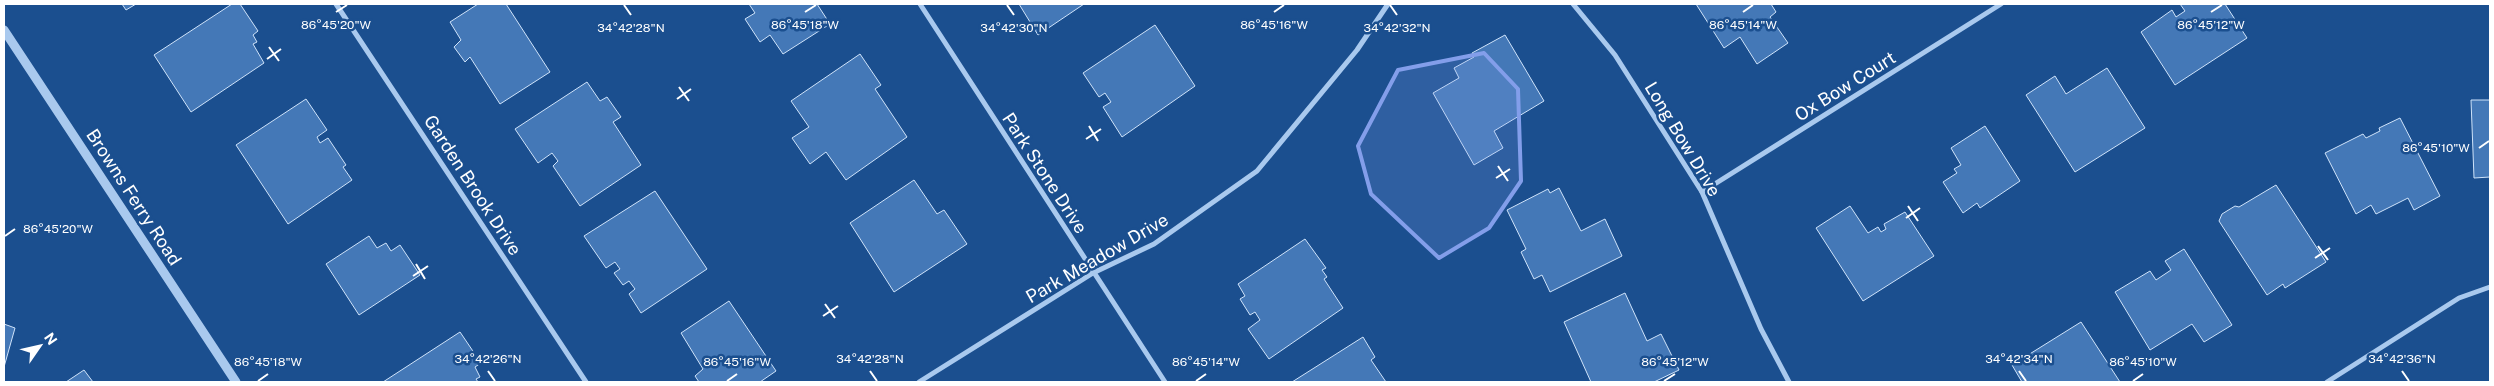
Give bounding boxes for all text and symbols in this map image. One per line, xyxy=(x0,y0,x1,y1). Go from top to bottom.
text: 86°45'20"W xyxy=(301,18,371,32)
text: 86°45'18"W xyxy=(771,18,840,32)
text: 86°45'16"W xyxy=(1240,18,1308,32)
text: 86°45'14"W xyxy=(1709,18,1777,32)
text: 86°45'12"W xyxy=(2177,18,2245,32)
text: 34°42'28"N xyxy=(597,21,665,35)
text: 34°42'30"N xyxy=(980,21,1048,35)
text: 34°42'32"N xyxy=(1363,21,1431,35)
street label: Ox Bow Court xyxy=(1791,47,1899,125)
street label: Long Bow Drive xyxy=(1641,78,1725,200)
street label: Park Stone Drive xyxy=(998,109,1092,237)
street label: Garden Brook Drive xyxy=(420,111,526,259)
street label: Browns Ferry Road xyxy=(82,125,186,269)
text: 86°45'10"W xyxy=(2402,141,2470,155)
street label: Park Meadow Drive xyxy=(1022,209,1172,307)
text: 86°45'20"W xyxy=(23,222,93,236)
north arrow xyxy=(15,321,65,371)
text: N xyxy=(41,330,60,348)
text: 34°42'26"N xyxy=(454,352,522,366)
text: 34°42'28"N xyxy=(836,352,904,366)
text: 34°42'34"N xyxy=(1985,352,2053,366)
text: 34°42'36"N xyxy=(2368,352,2436,366)
text: 86°45'18"W xyxy=(234,355,303,369)
text: 86°45'16"W xyxy=(703,355,771,369)
text: 86°45'14"W xyxy=(1172,355,1240,369)
text: 86°45'12"W xyxy=(1641,355,1709,369)
text: 86°45'10"W xyxy=(2109,355,2177,369)

